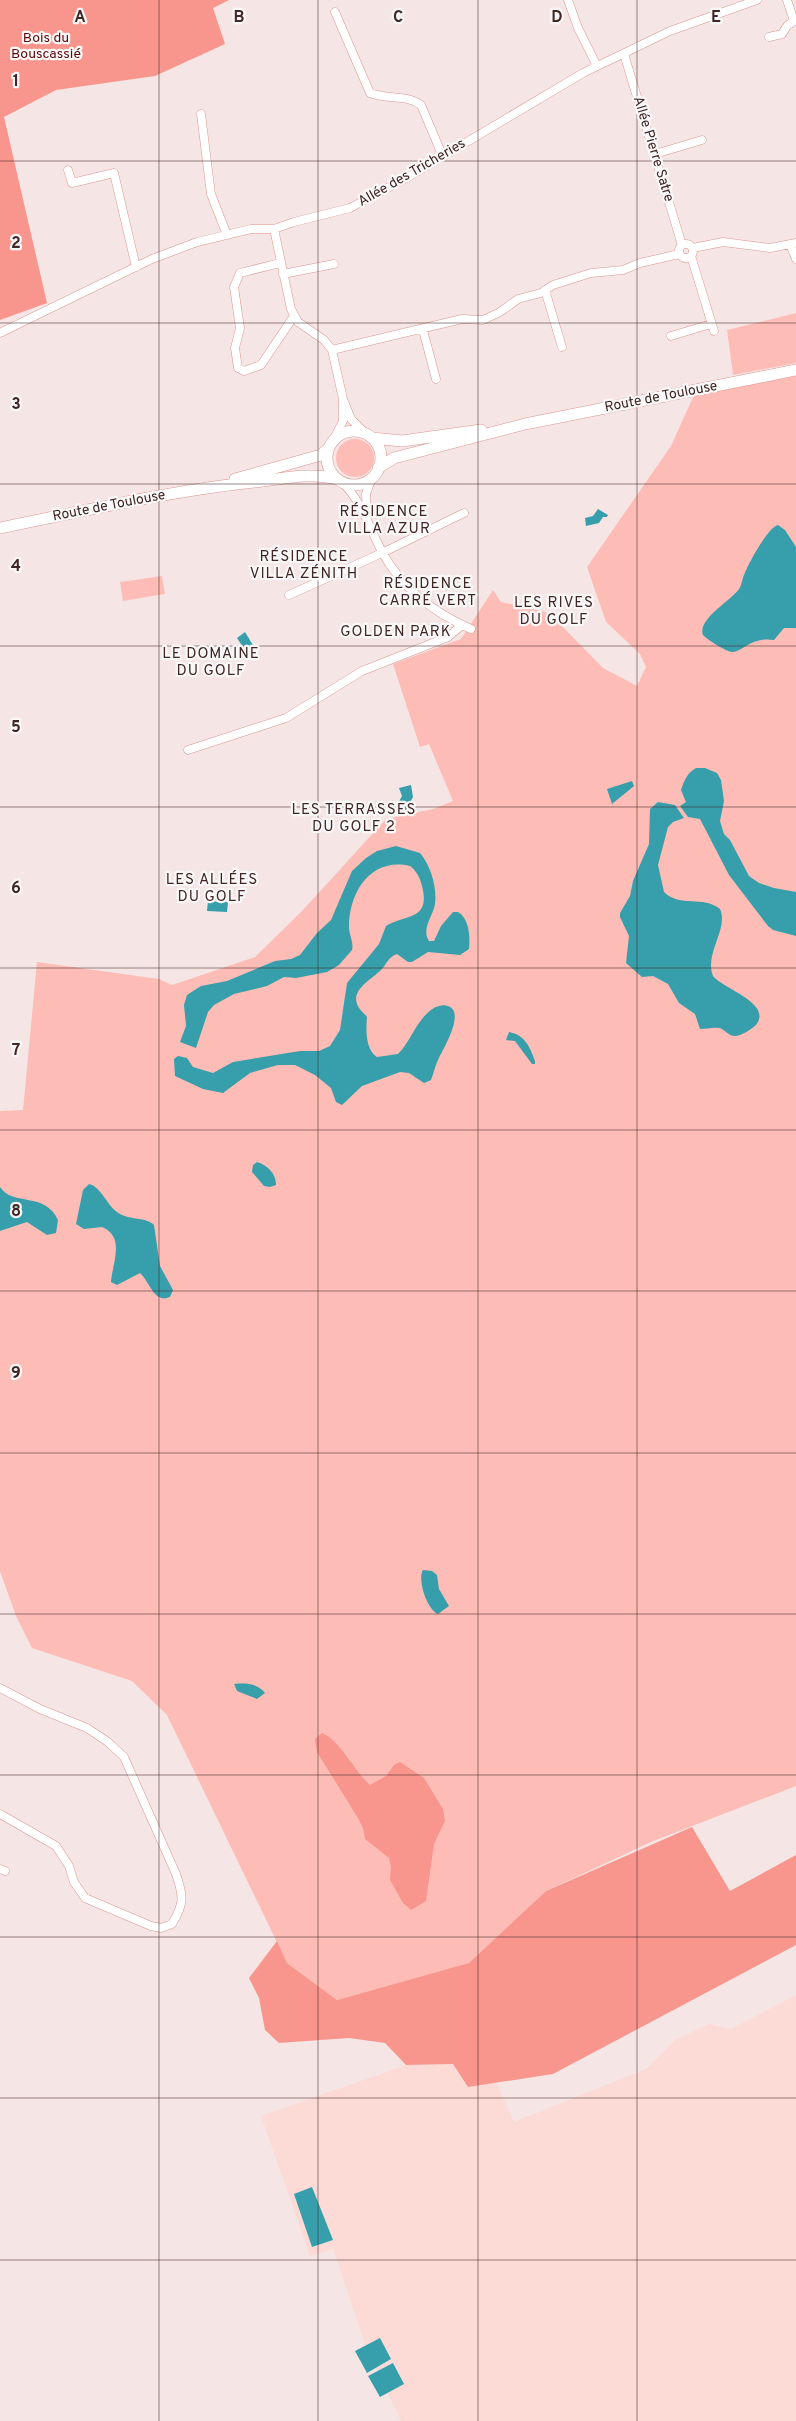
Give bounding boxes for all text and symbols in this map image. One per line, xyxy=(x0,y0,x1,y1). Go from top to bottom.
text: A xyxy=(74,8,86,28)
text: B xyxy=(233,8,245,28)
text: C xyxy=(393,8,403,28)
text: D xyxy=(551,8,563,28)
text: E xyxy=(711,8,721,28)
park label: Bois du Bouscassié xyxy=(11,30,81,63)
text: 1 xyxy=(13,72,19,92)
street label: Allée Pierre Satre xyxy=(629,94,677,204)
street label: Allée des Tricheries xyxy=(355,135,469,211)
text: 2 xyxy=(11,234,21,254)
street label: Route de Toulouse xyxy=(603,378,719,416)
text: 3 xyxy=(11,395,21,415)
street label: Route de Toulouse xyxy=(51,487,167,525)
district label: RÉSIDENCE VILLA AZUR xyxy=(337,502,431,539)
district label: RÉSIDENCE VILLA ZÉNITH xyxy=(250,547,358,584)
text: 4 xyxy=(11,557,21,577)
district label: RÉSIDENCE CARRÉ VERT xyxy=(379,574,477,611)
district label: LES RIVES DU GOLF xyxy=(514,594,594,630)
district label: GOLDEN PARK xyxy=(340,623,452,642)
district label: LE DOMAINE DU GOLF xyxy=(162,645,260,681)
text: 5 xyxy=(11,718,21,738)
district label: LES TERRASSES DU GOLF 2 xyxy=(292,801,416,837)
district label: LES ALLÉES DU GOLF xyxy=(166,870,258,907)
text: 6 xyxy=(11,879,21,899)
text: 7 xyxy=(12,1041,20,1061)
text: 8 xyxy=(11,1202,21,1222)
text: 9 xyxy=(11,1364,21,1384)

